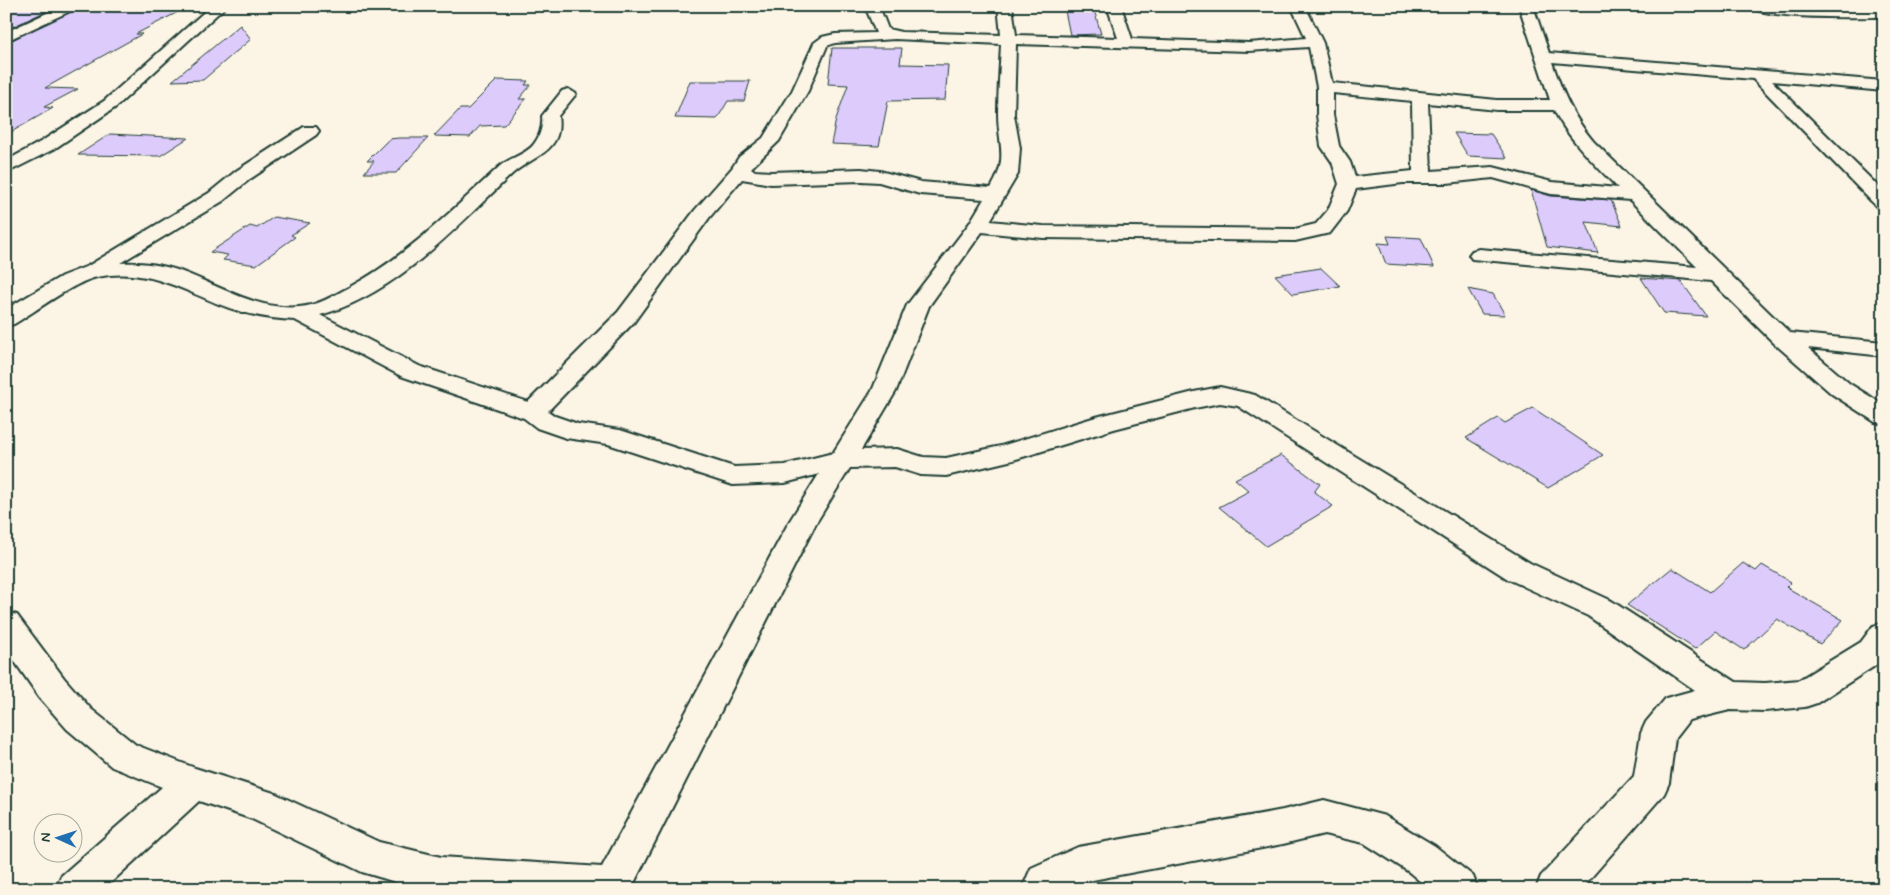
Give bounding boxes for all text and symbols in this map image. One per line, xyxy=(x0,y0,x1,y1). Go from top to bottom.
north arrow xyxy=(32,812,82,862)
text: N xyxy=(37,832,55,843)

